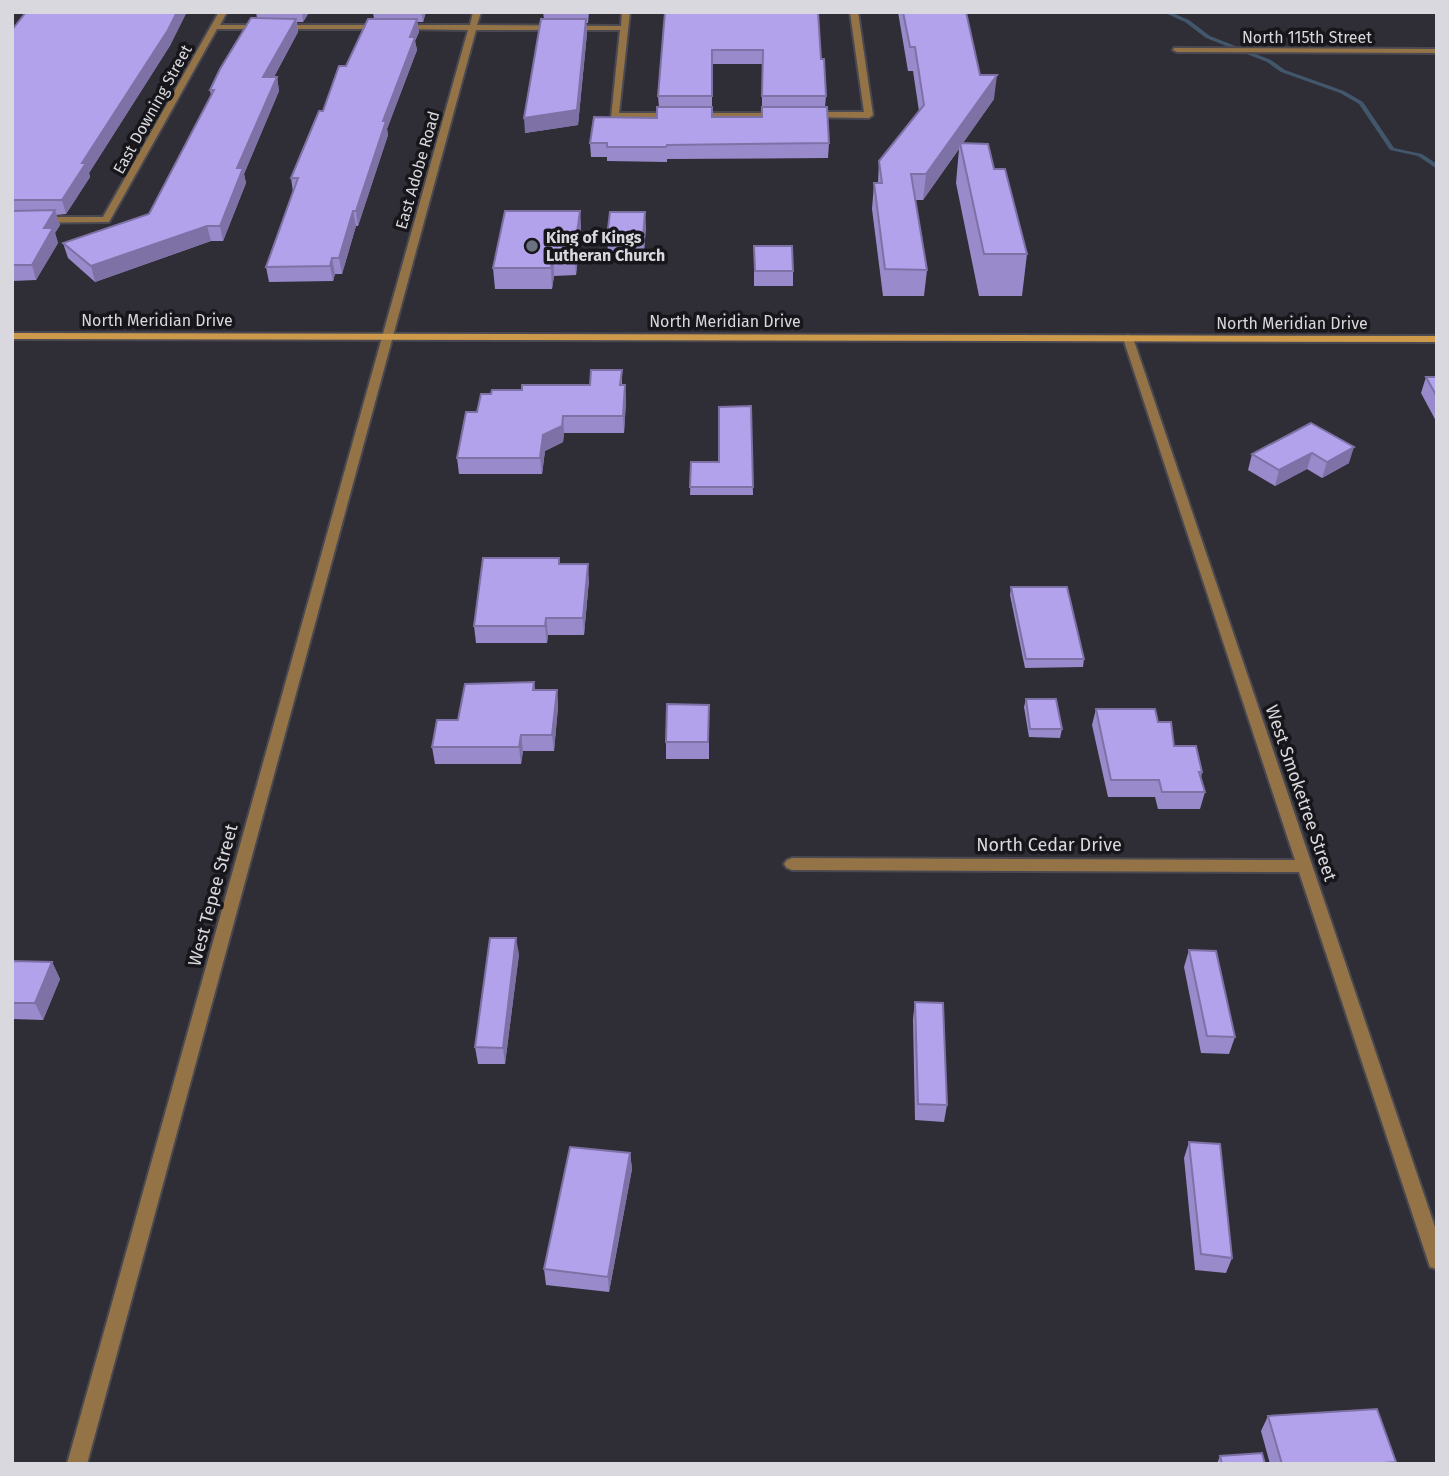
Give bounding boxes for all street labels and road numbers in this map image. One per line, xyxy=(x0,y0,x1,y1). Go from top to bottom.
street label: North 115th Street xyxy=(1242,28,1372,47)
street label: East Downing Street xyxy=(109,41,196,177)
street label: East Adobe Road xyxy=(392,109,443,231)
street label: North Meridian Drive xyxy=(81,311,233,330)
street label: North Meridian Drive xyxy=(649,312,801,331)
street label: North Meridian Drive xyxy=(1216,314,1368,333)
street label: West Smoketree Street xyxy=(1260,702,1342,884)
street label: West Tepee Street xyxy=(183,821,243,968)
street label: North Cedar Drive xyxy=(976,834,1122,856)

